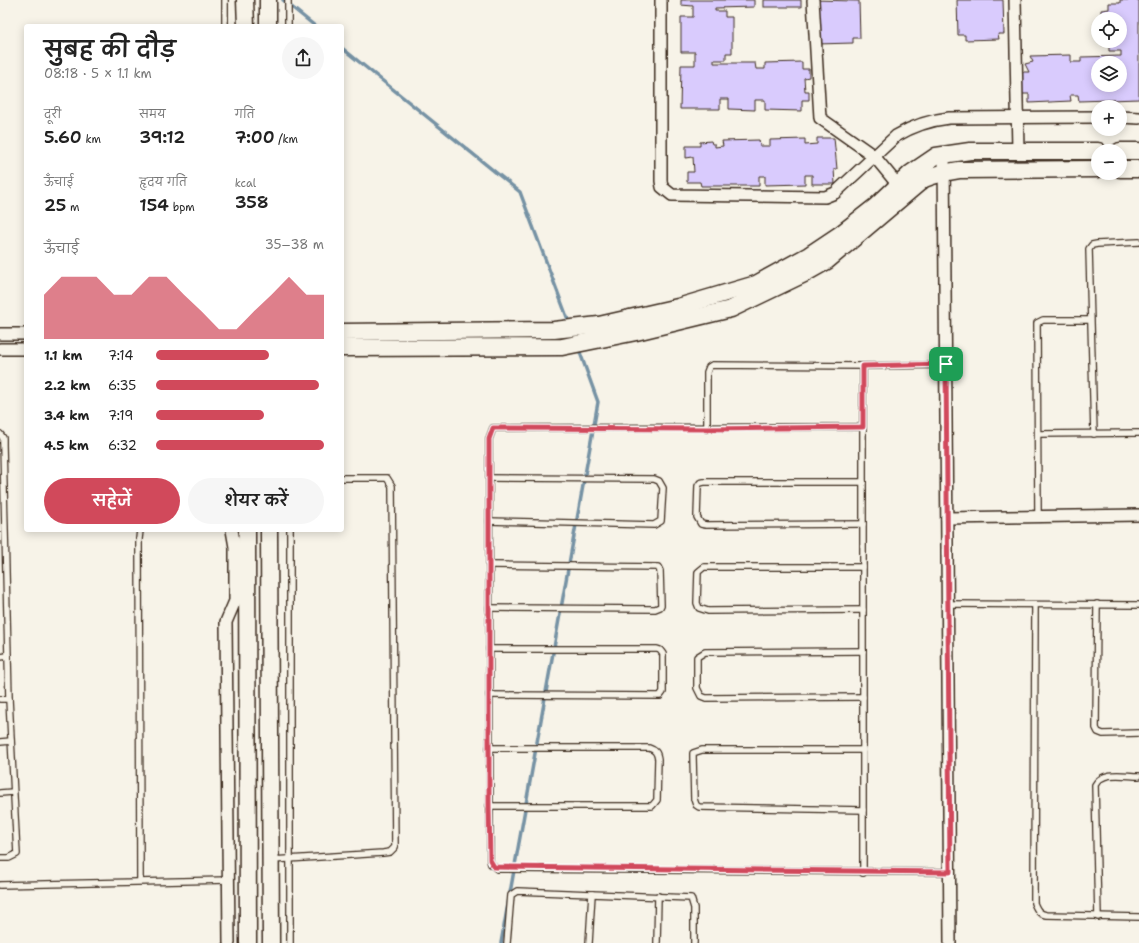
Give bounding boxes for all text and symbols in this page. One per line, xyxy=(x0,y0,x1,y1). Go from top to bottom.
map controls xyxy=(1091,12,1127,180)
button: locate xyxy=(1091,12,1127,48)
text: सुबह की दौड़ xyxy=(44,35,176,64)
button: share xyxy=(282,37,324,79)
button: layers xyxy=(1091,56,1127,92)
text: 08:18 · 5 × 1.1 km xyxy=(44,65,152,82)
button: + xyxy=(1091,100,1127,136)
text: दूरी xyxy=(44,107,61,122)
text: समय xyxy=(139,107,166,122)
text: गति xyxy=(235,107,255,122)
text: 5.60 xyxy=(44,126,82,148)
text: 39:12 xyxy=(139,126,185,148)
text: 7:00 xyxy=(235,126,275,148)
text: km xyxy=(82,132,101,147)
text: /km xyxy=(275,132,298,147)
button: − xyxy=(1091,144,1127,180)
text: ऊँचाई xyxy=(44,175,74,190)
text: हृदय गति xyxy=(139,175,187,190)
text: kcal xyxy=(235,176,256,191)
text: 358 xyxy=(235,191,269,213)
text: 25 xyxy=(44,194,66,216)
text: 154 xyxy=(139,194,169,216)
text: m xyxy=(66,200,80,215)
text: bpm xyxy=(169,200,195,215)
text: 35–38 m xyxy=(265,236,324,253)
text: ऊँचाई xyxy=(44,240,79,257)
text: 1.1 km xyxy=(44,347,82,364)
text: 7:14 xyxy=(108,347,133,364)
pin xyxy=(929,347,963,381)
icon: arrive xyxy=(935,353,957,375)
text: 2.2 km xyxy=(44,377,90,394)
text: 6:35 xyxy=(108,377,136,394)
text: 3.4 km xyxy=(44,407,89,424)
text: 7:19 xyxy=(108,407,133,424)
text: 4.5 km xyxy=(44,437,89,454)
text: 6:32 xyxy=(108,437,137,454)
button: सहेजें xyxy=(44,478,180,524)
button: शेयर करें xyxy=(188,478,324,524)

